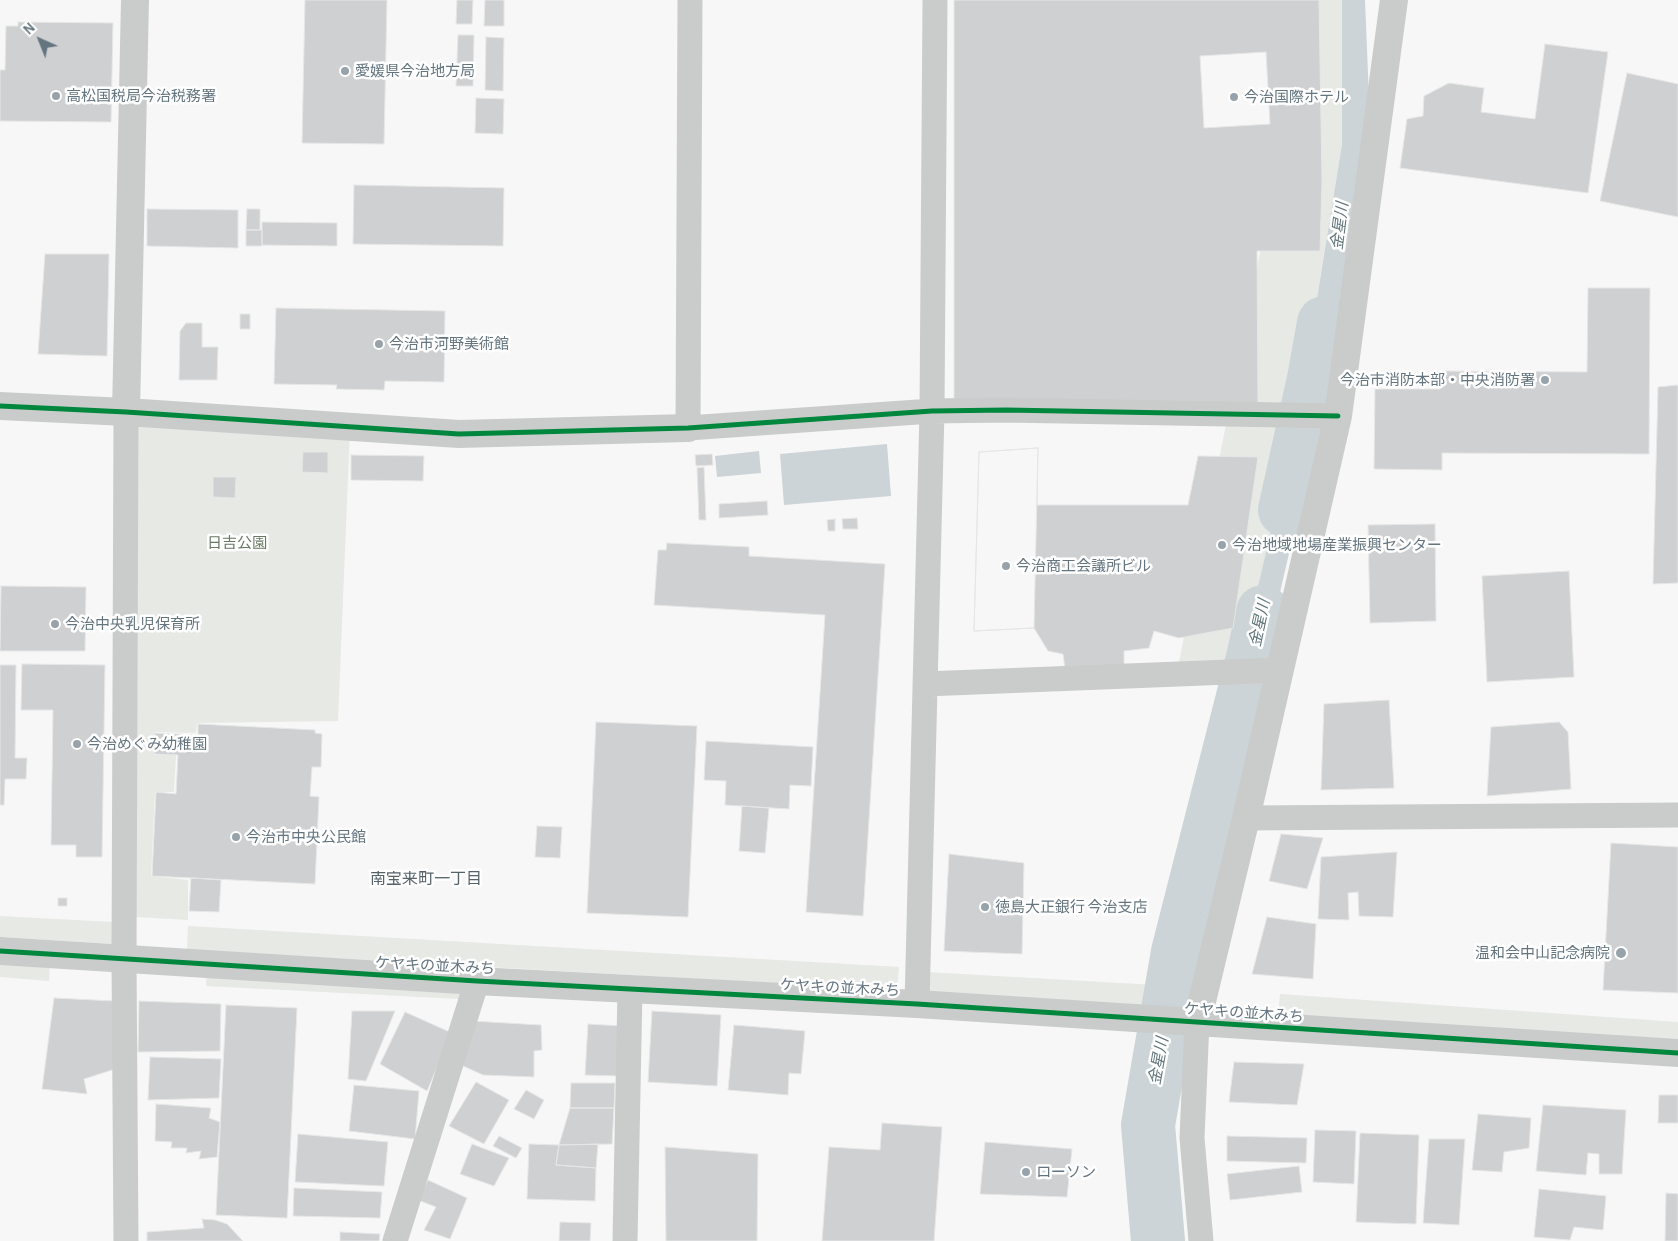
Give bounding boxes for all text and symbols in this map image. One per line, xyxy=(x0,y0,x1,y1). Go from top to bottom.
north arrow xyxy=(15,15,65,65)
text: N xyxy=(21,21,38,38)
place label: 愛媛県今治地方局 xyxy=(355,62,475,80)
marker: 愛媛県今治地方局 xyxy=(339,65,351,77)
place label: 高松国税局今治税務署 xyxy=(66,87,216,105)
place label: 今治国際ホテル xyxy=(1244,88,1349,106)
marker: 高松国税局今治税務署 xyxy=(50,90,62,102)
marker: 今治国際ホテル xyxy=(1228,91,1240,103)
water label: 金星川 xyxy=(1328,201,1352,251)
place label: 今治市河野美術館 xyxy=(389,335,509,353)
marker: 今治市河野美術館 xyxy=(373,338,385,350)
place label: 今治市消防本部・中央消防署 xyxy=(1340,371,1535,389)
marker: 今治市消防本部・中央消防署 xyxy=(1539,374,1551,386)
park label: 日吉公園 xyxy=(207,534,267,552)
place label: 今治地域地場産業振興センター xyxy=(1232,536,1442,554)
marker: 今治地域地場産業振興センター xyxy=(1216,539,1228,551)
place label: 今治商工会議所ビル xyxy=(1016,557,1151,575)
marker: 今治商工会議所ビル xyxy=(1000,560,1012,572)
water label: 金星川 xyxy=(1246,598,1274,648)
place label: 今治中央乳児保育所 xyxy=(65,615,200,633)
marker: 今治中央乳児保育所 xyxy=(49,618,61,630)
place label: 今治めぐみ幼稚園 xyxy=(87,735,207,753)
marker: 今治めぐみ幼稚園 xyxy=(71,738,83,750)
place label: 今治市中央公民館 xyxy=(246,828,366,846)
marker: 今治市中央公民館 xyxy=(230,831,242,843)
district label: 南宝来町一丁目 xyxy=(370,869,482,889)
place label: 徳島大正銀行 今治支店 xyxy=(995,898,1147,916)
marker: 徳島大正銀行 今治支店 xyxy=(979,901,991,913)
place label: 温和会中山記念病院 xyxy=(1475,944,1610,962)
marker: 温和会中山記念病院 xyxy=(1614,946,1628,960)
street label: ケヤキの並木みち xyxy=(375,954,495,978)
street label: ケヤキの並木みち xyxy=(780,976,900,1000)
street label: ケヤキの並木みち xyxy=(1184,1000,1304,1026)
water label: 金星川 xyxy=(1145,1036,1173,1086)
place label: ローソン xyxy=(1036,1163,1096,1181)
marker: ローソン xyxy=(1020,1166,1032,1178)

